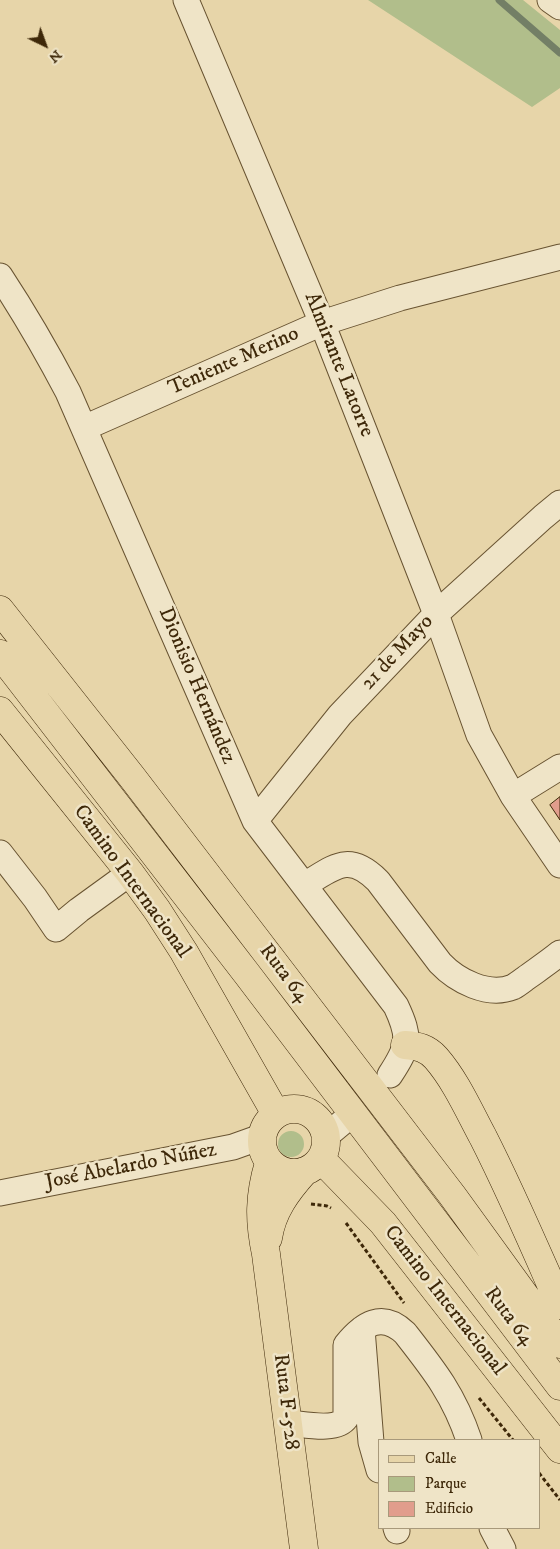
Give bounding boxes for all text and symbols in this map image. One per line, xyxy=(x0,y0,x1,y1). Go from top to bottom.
north arrow xyxy=(20,20,70,70)
text: N xyxy=(45,46,65,67)
street label: Almirante Latorre xyxy=(298,289,378,441)
street label: Teniente Merino xyxy=(165,322,303,402)
street label: Dionisio Hernández xyxy=(152,604,240,768)
street label: 21 de Mayo xyxy=(357,610,439,696)
street label: Camino Internacional xyxy=(67,800,195,964)
street label: Ruta 64 xyxy=(253,940,313,1008)
street label: José Abelardo Núñez xyxy=(43,1138,219,1196)
street label: Camino Internacional xyxy=(378,1221,510,1381)
street label: Ruta 64 xyxy=(478,1283,538,1351)
street label: Ruta F-528 xyxy=(267,1352,303,1452)
legend xyxy=(378,1439,540,1529)
text: Calle xyxy=(425,1449,457,1468)
text: Parque xyxy=(425,1474,466,1493)
text: Edificio xyxy=(425,1499,473,1518)

